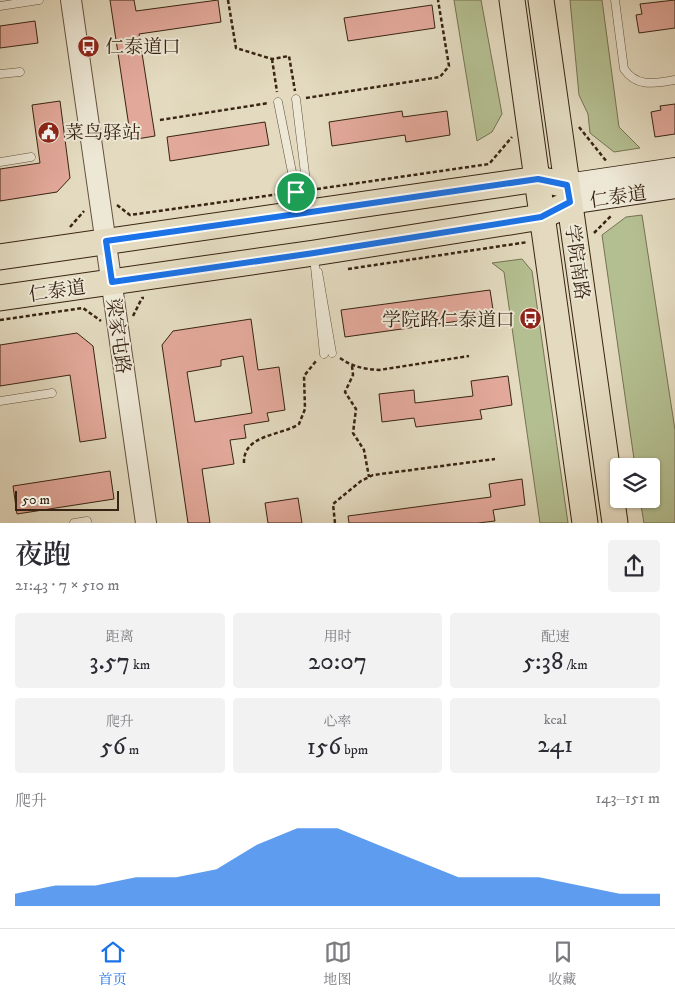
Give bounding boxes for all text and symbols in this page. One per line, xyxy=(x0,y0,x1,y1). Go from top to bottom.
bus stop icon: 仁泰道口 xyxy=(77,34,101,58)
place label: 仁泰道口 xyxy=(105,36,181,59)
public building icon: 菜鸟驿站 xyxy=(37,120,61,144)
place label: 菜鸟驿站 xyxy=(65,122,141,145)
pin xyxy=(275,171,317,213)
icon: arrive xyxy=(282,178,310,206)
street label: 仁泰道 xyxy=(588,182,648,213)
street label: 学院南路 xyxy=(560,223,593,301)
street label: 仁泰道 xyxy=(27,276,87,307)
street label: 梁家屯路 xyxy=(101,297,134,375)
bus stop icon: 学院路仁泰道口 xyxy=(519,307,543,331)
place label: 学院路仁泰道口 xyxy=(382,309,515,332)
map controls xyxy=(610,458,660,508)
button: layers xyxy=(610,458,660,508)
scale bar xyxy=(15,488,119,511)
text: 50 m xyxy=(22,491,50,509)
text: 夜跑 xyxy=(15,538,71,573)
button: share xyxy=(608,540,660,592)
text: 21:43 · 7 × 510 m xyxy=(15,575,120,595)
text: 距离 xyxy=(106,628,134,646)
text: 用时 xyxy=(323,628,351,646)
text: 配速 xyxy=(541,628,569,646)
text: 3.57 xyxy=(89,646,130,677)
text: 20:07 xyxy=(308,646,367,677)
text: 5:38 xyxy=(523,646,563,677)
text: km xyxy=(130,656,150,674)
text: /km xyxy=(563,656,588,674)
text: kcal xyxy=(544,711,567,729)
text: 爬升 xyxy=(106,713,134,731)
text: 心率 xyxy=(323,713,351,731)
text: 241 xyxy=(537,729,573,760)
text: 56 xyxy=(100,731,126,762)
text: 156 xyxy=(307,731,341,762)
text: m xyxy=(126,741,139,759)
text: bpm xyxy=(341,741,368,759)
text: 143–151 m xyxy=(595,788,660,808)
text: 爬升 xyxy=(15,791,47,811)
tab: 首页 xyxy=(99,938,127,989)
tab: 地图 xyxy=(324,938,352,989)
tab: 收藏 xyxy=(549,938,577,989)

